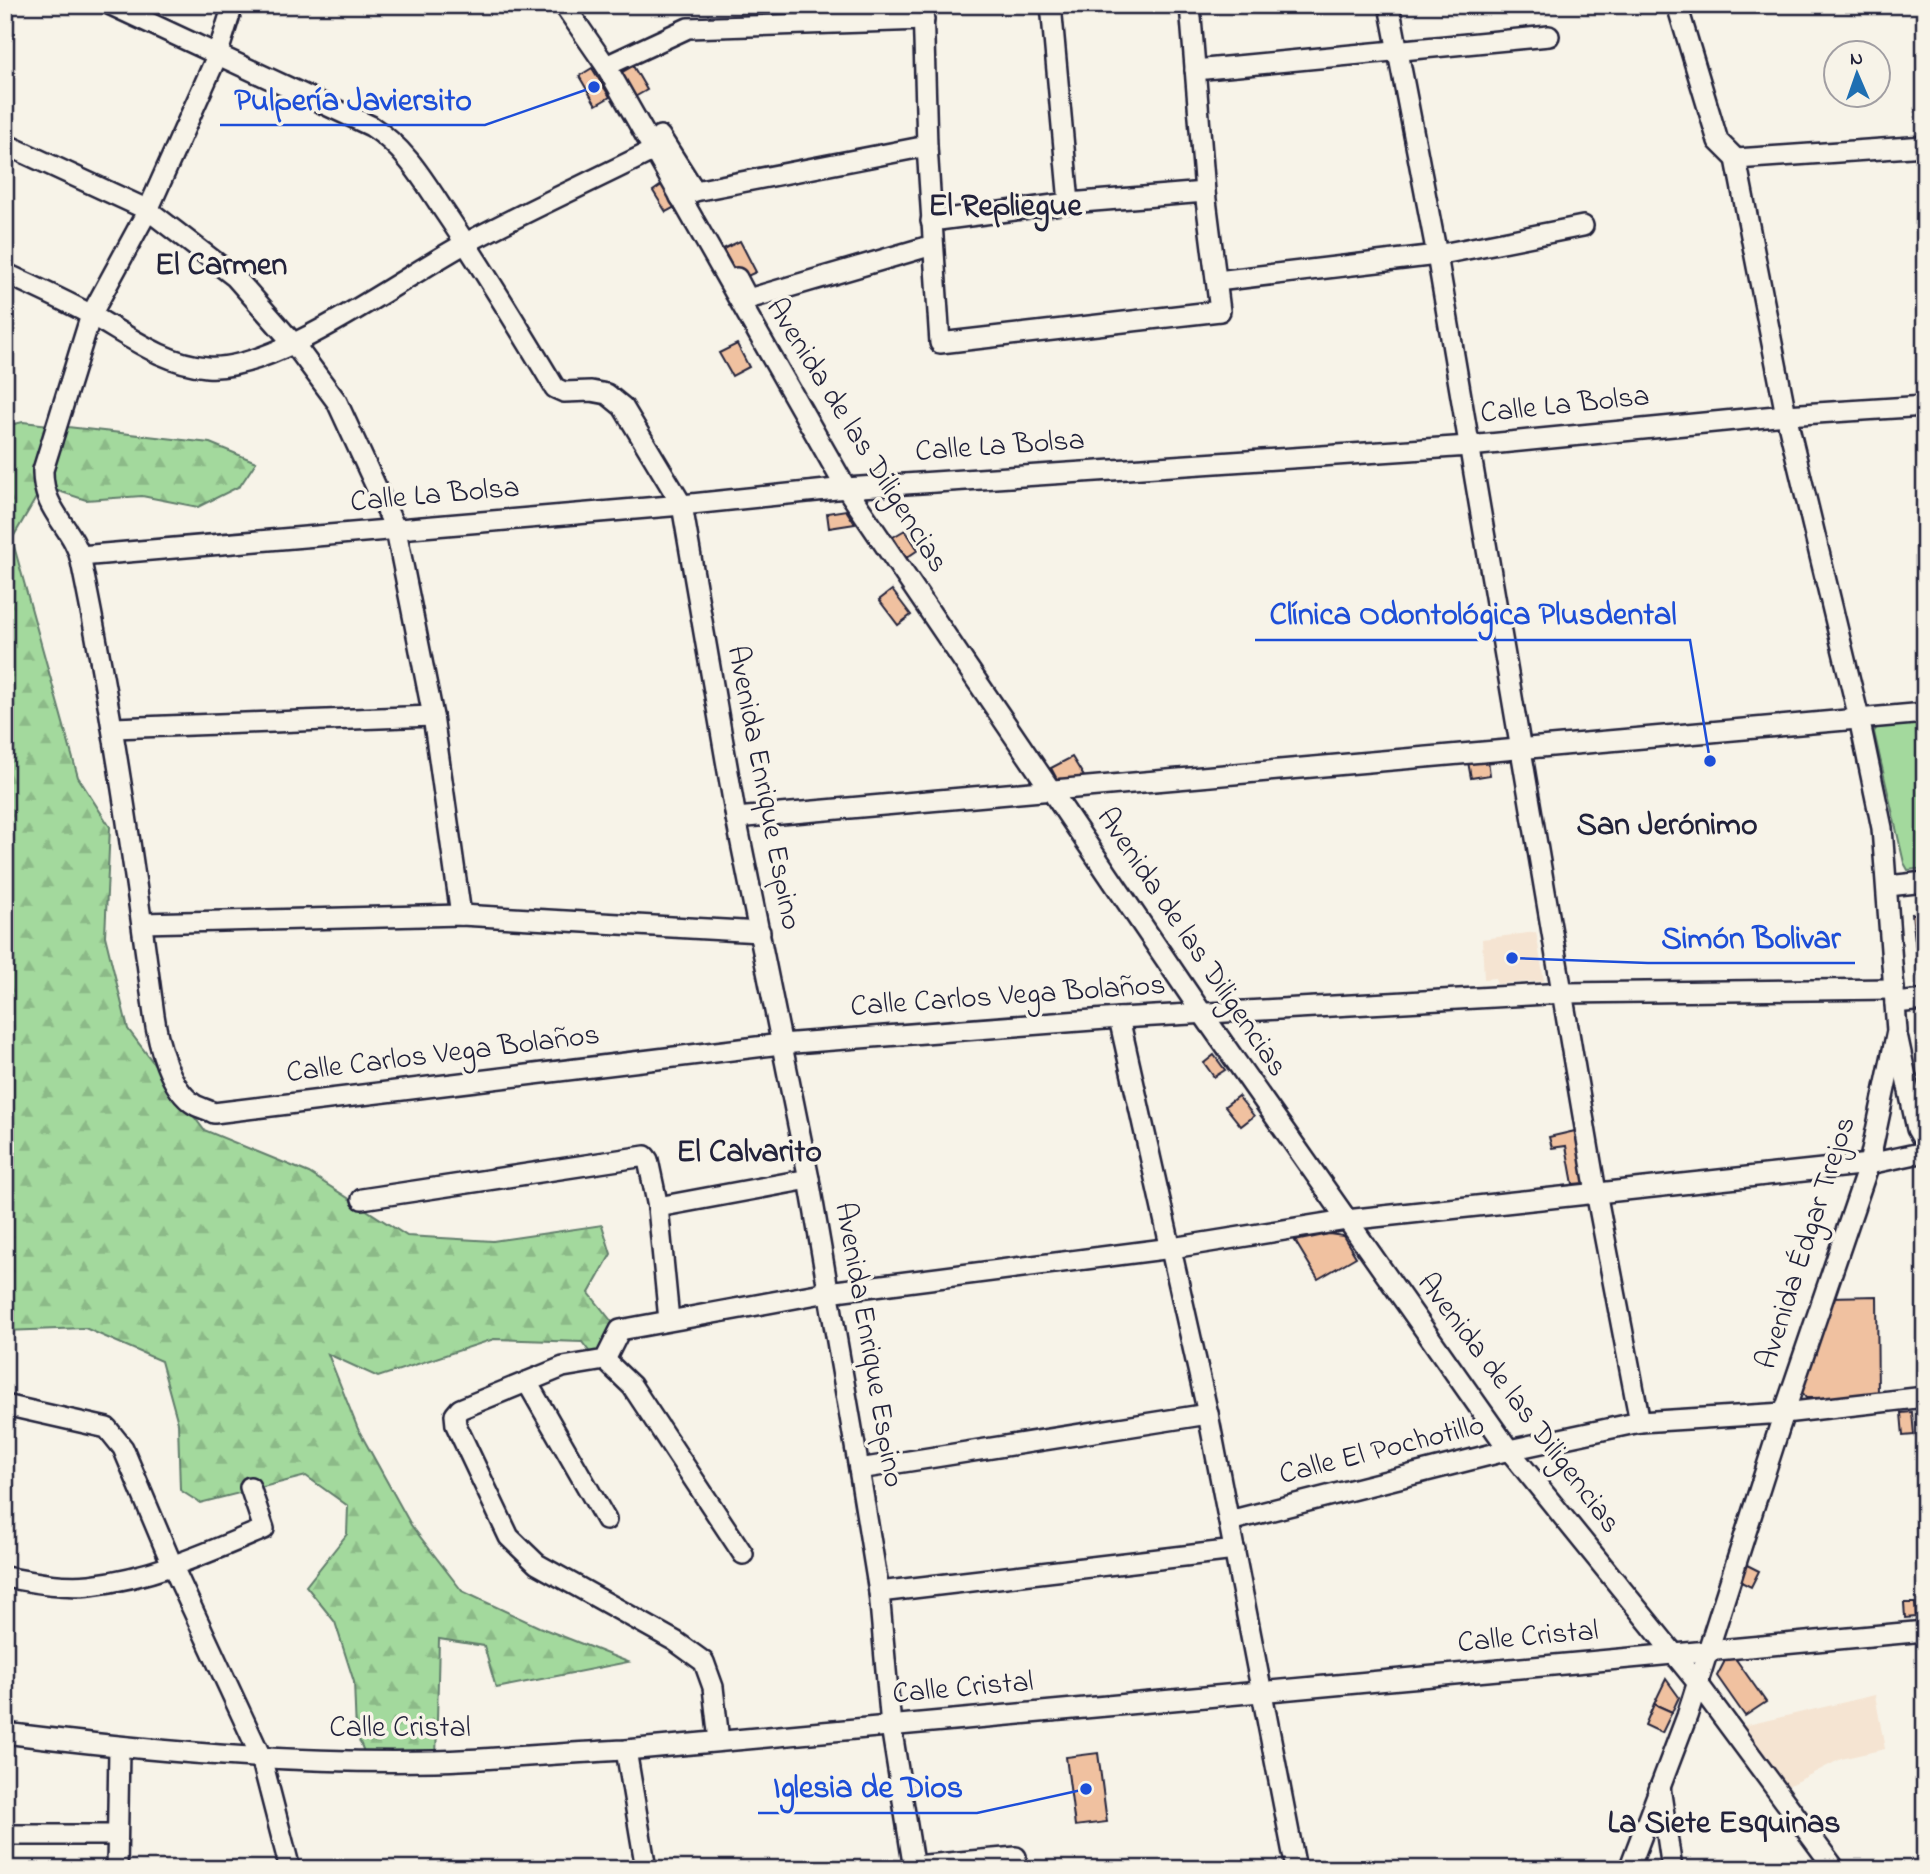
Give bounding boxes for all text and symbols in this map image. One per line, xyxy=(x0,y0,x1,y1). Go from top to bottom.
north arrow xyxy=(1822,38,1892,108)
text: N xyxy=(1850,46,1864,73)
callout: Pulpería Javiersito xyxy=(220,72,485,125)
text: Pulpería Javiersito xyxy=(234,79,472,126)
district label: El Repliegue xyxy=(928,184,1083,232)
district label: El Carmen xyxy=(155,243,287,290)
street label: Avenida de las Diligencias xyxy=(753,290,959,582)
street label: Calle La Bolsa xyxy=(1478,375,1652,437)
street label: Calle La Bolsa xyxy=(914,419,1086,475)
street label: Calle La Bolsa xyxy=(348,467,522,525)
callout: Clínica Odontológica Plusdental xyxy=(1255,587,1690,640)
text: Clínica Odontológica Plusdental xyxy=(1269,593,1677,641)
street label: Avenida Enrique Espino xyxy=(714,642,812,934)
street label: Avenida de las Diligencias xyxy=(1084,799,1298,1087)
district label: San Jerónimo xyxy=(1576,803,1758,850)
callout: Simón Bolivar xyxy=(1648,910,1855,963)
text: Simón Bolivar xyxy=(1661,917,1842,964)
street label: Calle Carlos Vega Bolaños xyxy=(849,964,1167,1030)
street label: Calle Carlos Vega Bolaños xyxy=(284,1014,602,1096)
street label: Avenida Édgar Trejos xyxy=(1745,1111,1869,1375)
district label: El Calvarito xyxy=(676,1130,822,1177)
street label: Avenida Enrique Espino xyxy=(821,1199,915,1491)
street label: Avenida de las Diligencias xyxy=(1405,1264,1631,1544)
street label: Calle El Pochotillo xyxy=(1275,1404,1489,1498)
street label: Calle Cristal xyxy=(1456,1610,1600,1666)
street label: Calle Cristal xyxy=(891,1661,1035,1717)
street label: Calle Cristal xyxy=(329,1707,471,1751)
callout: Iglesia de Dios xyxy=(758,1760,977,1813)
text: Iglesia de Dios xyxy=(773,1766,963,1814)
district label: La Siete Esquinas xyxy=(1607,1801,1841,1848)

